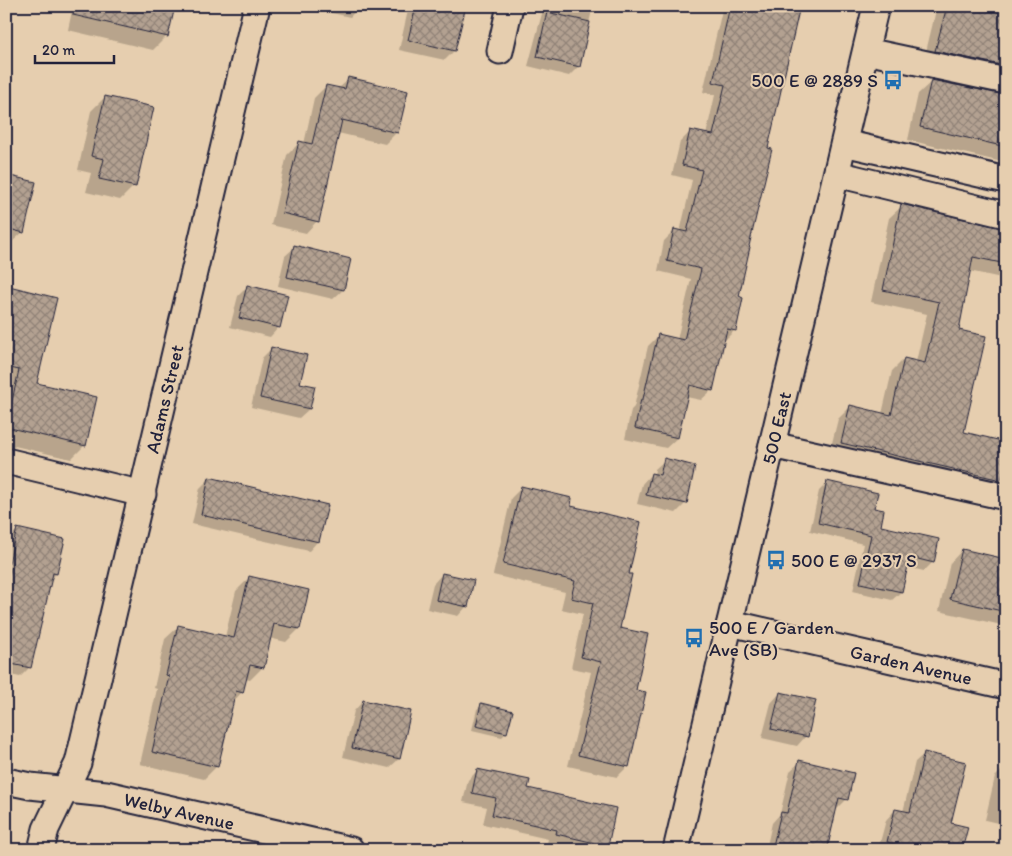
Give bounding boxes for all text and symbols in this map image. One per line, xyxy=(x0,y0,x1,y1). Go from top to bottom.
scale bar xyxy=(35,32,114,64)
text: 20 m xyxy=(42,41,76,59)
place label: 500 E @ 2889 S xyxy=(751,69,878,92)
bus stop icon: 500 E @ 2889 S xyxy=(882,69,904,91)
street label: Adams Street xyxy=(141,342,189,456)
street label: 500 East xyxy=(757,389,796,466)
bus stop icon: 500 E @ 2937 S xyxy=(765,549,787,571)
place label: 500 E @ 2937 S xyxy=(791,549,917,572)
place label: 500 E / Garden Ave (SB) xyxy=(709,616,834,661)
bus stop icon: 500 E / Garden Ave (SB) xyxy=(683,627,705,649)
street label: Garden Avenue xyxy=(848,640,974,690)
street label: Welby Avenue xyxy=(122,787,237,835)

